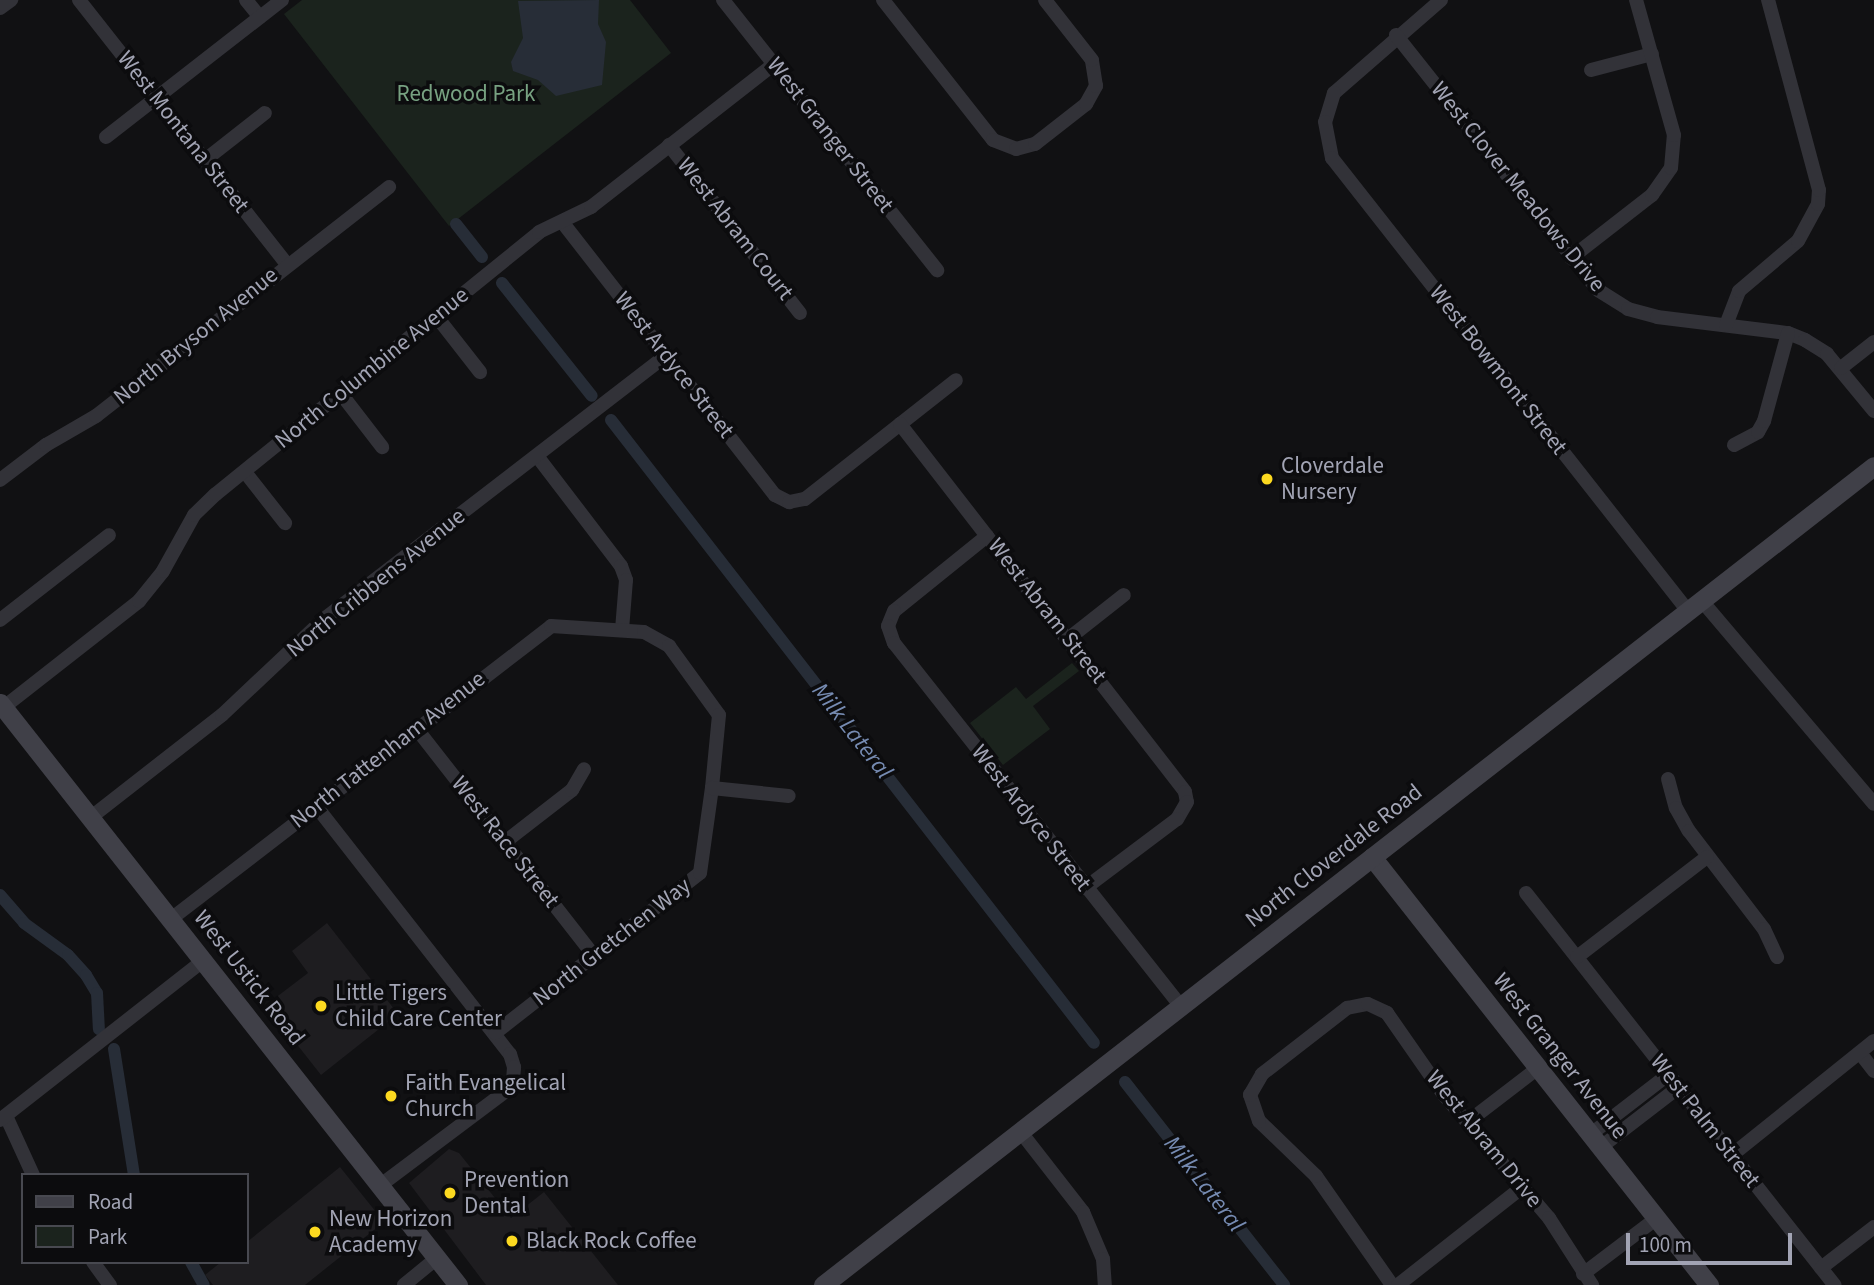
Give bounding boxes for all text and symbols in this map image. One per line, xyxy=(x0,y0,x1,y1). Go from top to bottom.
street label: West Montana Street xyxy=(111,45,255,219)
street label: West Granger Street xyxy=(761,52,899,218)
street label: West Clover Meadows Drive xyxy=(1425,76,1611,298)
park label: Redwood Park xyxy=(397,80,535,108)
street label: West Abram Court xyxy=(671,152,799,306)
street label: North Bryson Avenue xyxy=(108,261,284,411)
street label: West Bowmont Street xyxy=(1423,280,1573,460)
street label: North Columbine Avenue xyxy=(270,281,474,455)
street label: West Ardyce Street xyxy=(608,286,740,444)
place label: Cloverdale Nursery xyxy=(1281,452,1384,506)
marker: Cloverdale Nursery xyxy=(1259,471,1275,487)
street label: North Cribbens Avenue xyxy=(281,503,471,663)
street label: West Abram Street xyxy=(982,533,1112,689)
street label: North Tattenham Avenue xyxy=(285,665,491,835)
water label: Milk Lateral xyxy=(805,677,899,785)
street label: West Ardyce Street xyxy=(965,739,1097,897)
street label: West Race Street xyxy=(445,771,565,913)
street label: North Cloverdale Road xyxy=(1240,778,1428,934)
street label: North Gretchen Way xyxy=(528,872,696,1012)
street label: West Ustick Road xyxy=(188,905,310,1051)
street label: West Granger Avenue xyxy=(1487,968,1633,1144)
place label: Little Tigers Child Care Center xyxy=(335,979,502,1033)
marker: Little Tigers Child Care Center xyxy=(313,998,329,1014)
street label: West Palm Street xyxy=(1644,1049,1766,1193)
street label: West Abram Drive xyxy=(1420,1065,1548,1213)
place label: Faith Evangelical Church xyxy=(405,1069,566,1123)
marker: Faith Evangelical Church xyxy=(383,1088,399,1104)
water label: Milk Lateral xyxy=(1157,1130,1251,1238)
place label: Prevention Dental xyxy=(464,1166,569,1220)
legend xyxy=(21,1173,248,1264)
marker: Prevention Dental xyxy=(442,1185,458,1201)
text: Road xyxy=(88,1187,133,1217)
place label: New Horizon Academy xyxy=(329,1205,452,1259)
scale bar xyxy=(1629,1218,1795,1262)
text: Park xyxy=(88,1222,127,1252)
marker: New Horizon Academy xyxy=(307,1224,323,1240)
place label: Black Rock Coffee xyxy=(526,1227,697,1255)
text: 100 m xyxy=(1639,1230,1692,1260)
marker: Black Rock Coffee xyxy=(504,1233,520,1249)

